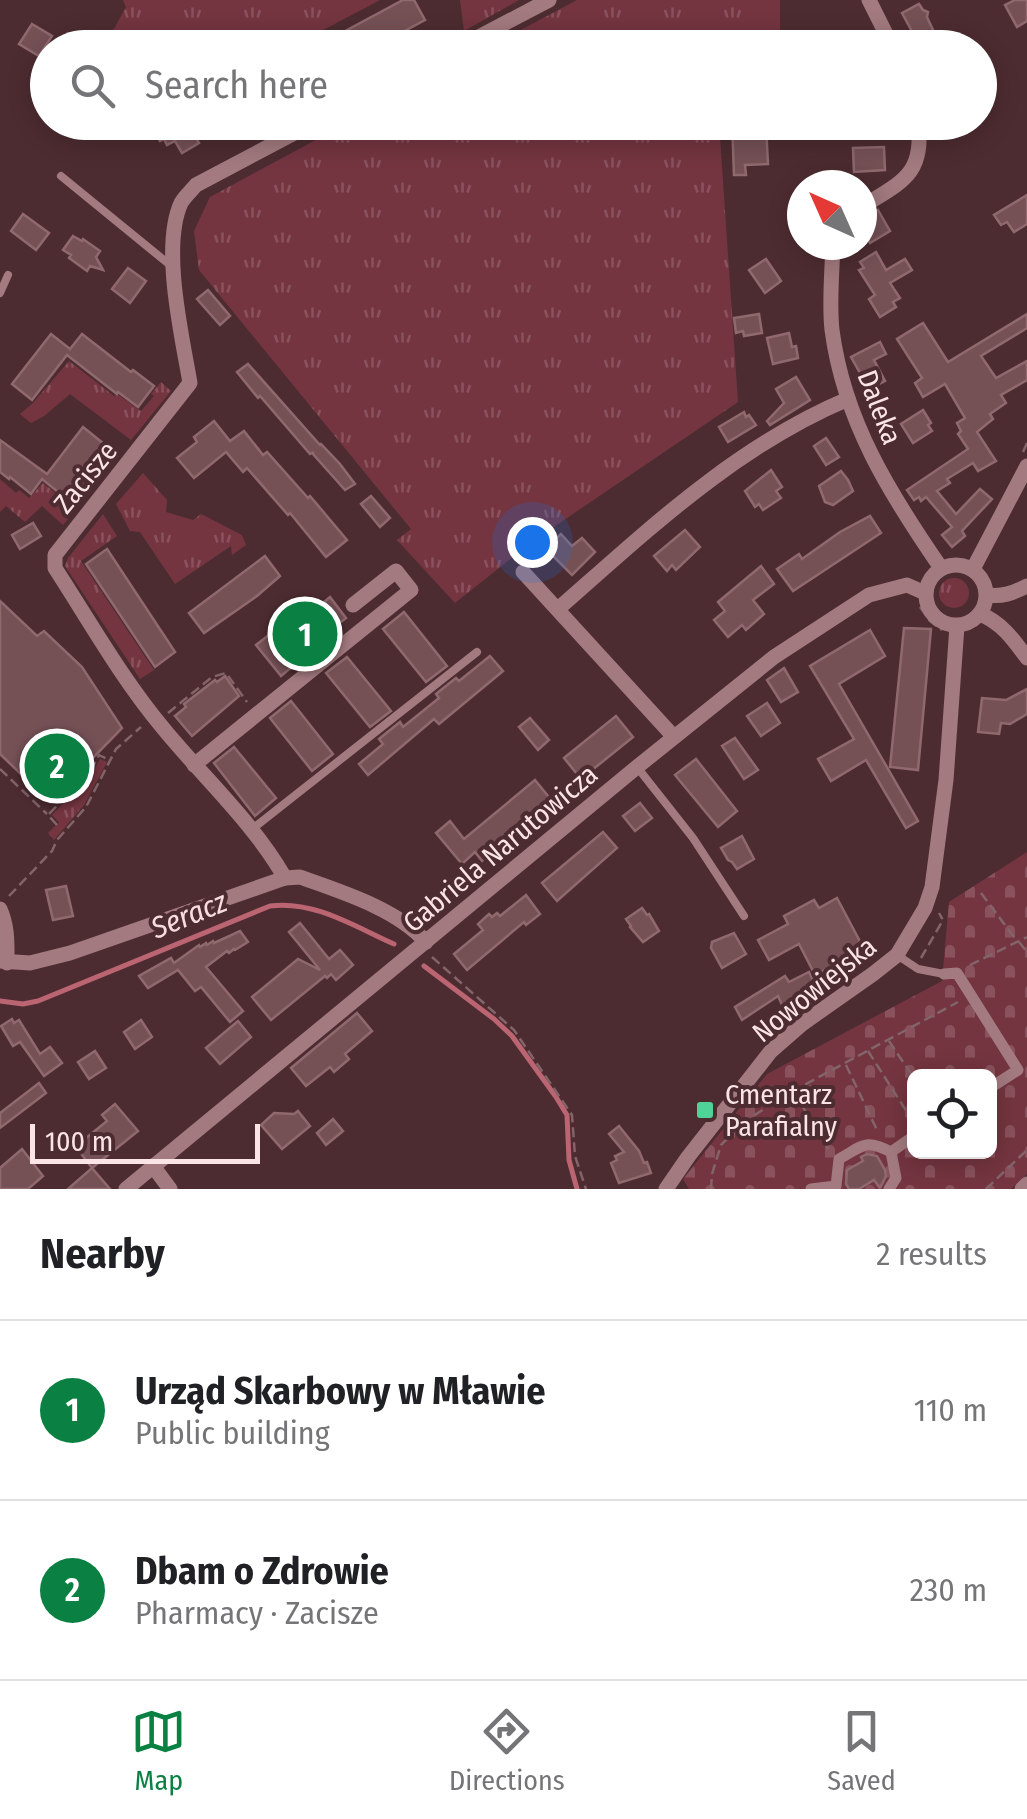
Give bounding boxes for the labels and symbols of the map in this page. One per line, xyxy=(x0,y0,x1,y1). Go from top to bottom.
north arrow xyxy=(787,170,877,260)
street label: Daleka xyxy=(850,365,909,449)
street label: Zacisze xyxy=(47,435,124,520)
your location xyxy=(507,517,558,568)
pin: 1 xyxy=(272,596,338,672)
pin: 2 xyxy=(24,728,90,804)
street label: Gabriela Narutowicza xyxy=(397,758,604,939)
water label: Seracz xyxy=(145,883,232,947)
street label: Nowowiejska xyxy=(746,930,883,1049)
place label: Cmentarz Parafialny xyxy=(725,1078,838,1143)
marker: Cmentarz Parafialny xyxy=(694,1099,716,1121)
scale bar xyxy=(30,1119,260,1164)

